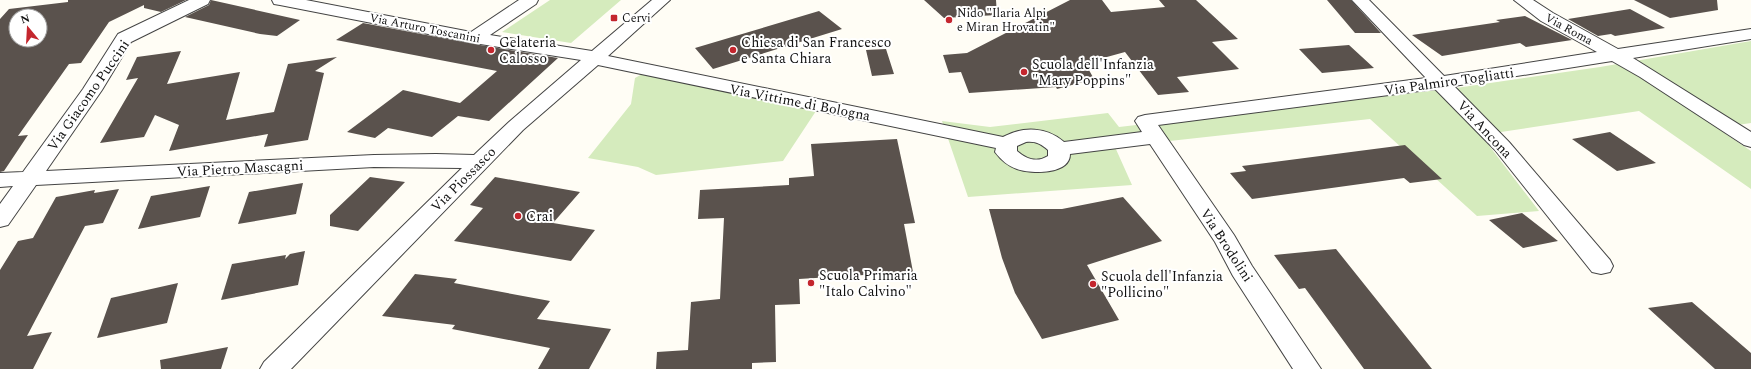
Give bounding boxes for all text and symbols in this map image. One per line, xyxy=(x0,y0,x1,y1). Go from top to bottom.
place label: Nido "Ilaria Alpi e Miran Hrovatin" xyxy=(957,4,1055,37)
north arrow xyxy=(8,8,48,48)
street label: Via Arturo Toscanini xyxy=(368,8,482,49)
text: N xyxy=(18,9,32,28)
place label: Cervi xyxy=(622,9,651,28)
street label: Via Roma xyxy=(1541,9,1596,50)
marker: Cervi xyxy=(609,13,619,23)
marker: Nido "Ilaria Alpi e Miran Hrovatin" xyxy=(944,15,954,25)
place label: Gelateria Calosso xyxy=(499,32,556,69)
place label: Chiesa di San Francesco e Santa Chiara xyxy=(741,32,891,69)
street label: Via Giacomo Puccini xyxy=(42,35,135,155)
marker: Gelateria Calosso xyxy=(486,45,496,55)
marker: Chiesa di San Francesco e Santa Chiara xyxy=(728,45,738,55)
place label: Scuola dell'Infanzia "Mary Poppins" xyxy=(1032,54,1154,91)
street label: Via Palmiro Togliatti xyxy=(1383,62,1515,101)
marker: Scuola dell'Infanzia "Mary Poppins" xyxy=(1019,67,1029,77)
street label: Via Vittime di Bologna xyxy=(728,79,872,126)
street label: Via Ancona xyxy=(1452,96,1517,163)
street label: Via Piossasco xyxy=(426,142,501,217)
street label: Via Pietro Mascagni xyxy=(176,155,304,182)
street label: Via Brodolini xyxy=(1195,204,1258,286)
place label: Crai xyxy=(526,206,553,227)
marker: Crai xyxy=(513,211,523,221)
place label: Scuola Primaria "Italo Calvino" xyxy=(819,265,918,302)
place label: Scuola dell'Infanzia "Pollicino" xyxy=(1101,266,1223,303)
marker: Scuola Primaria "Italo Calvino" xyxy=(806,278,816,288)
marker: Scuola dell'Infanzia "Pollicino" xyxy=(1088,279,1098,289)

